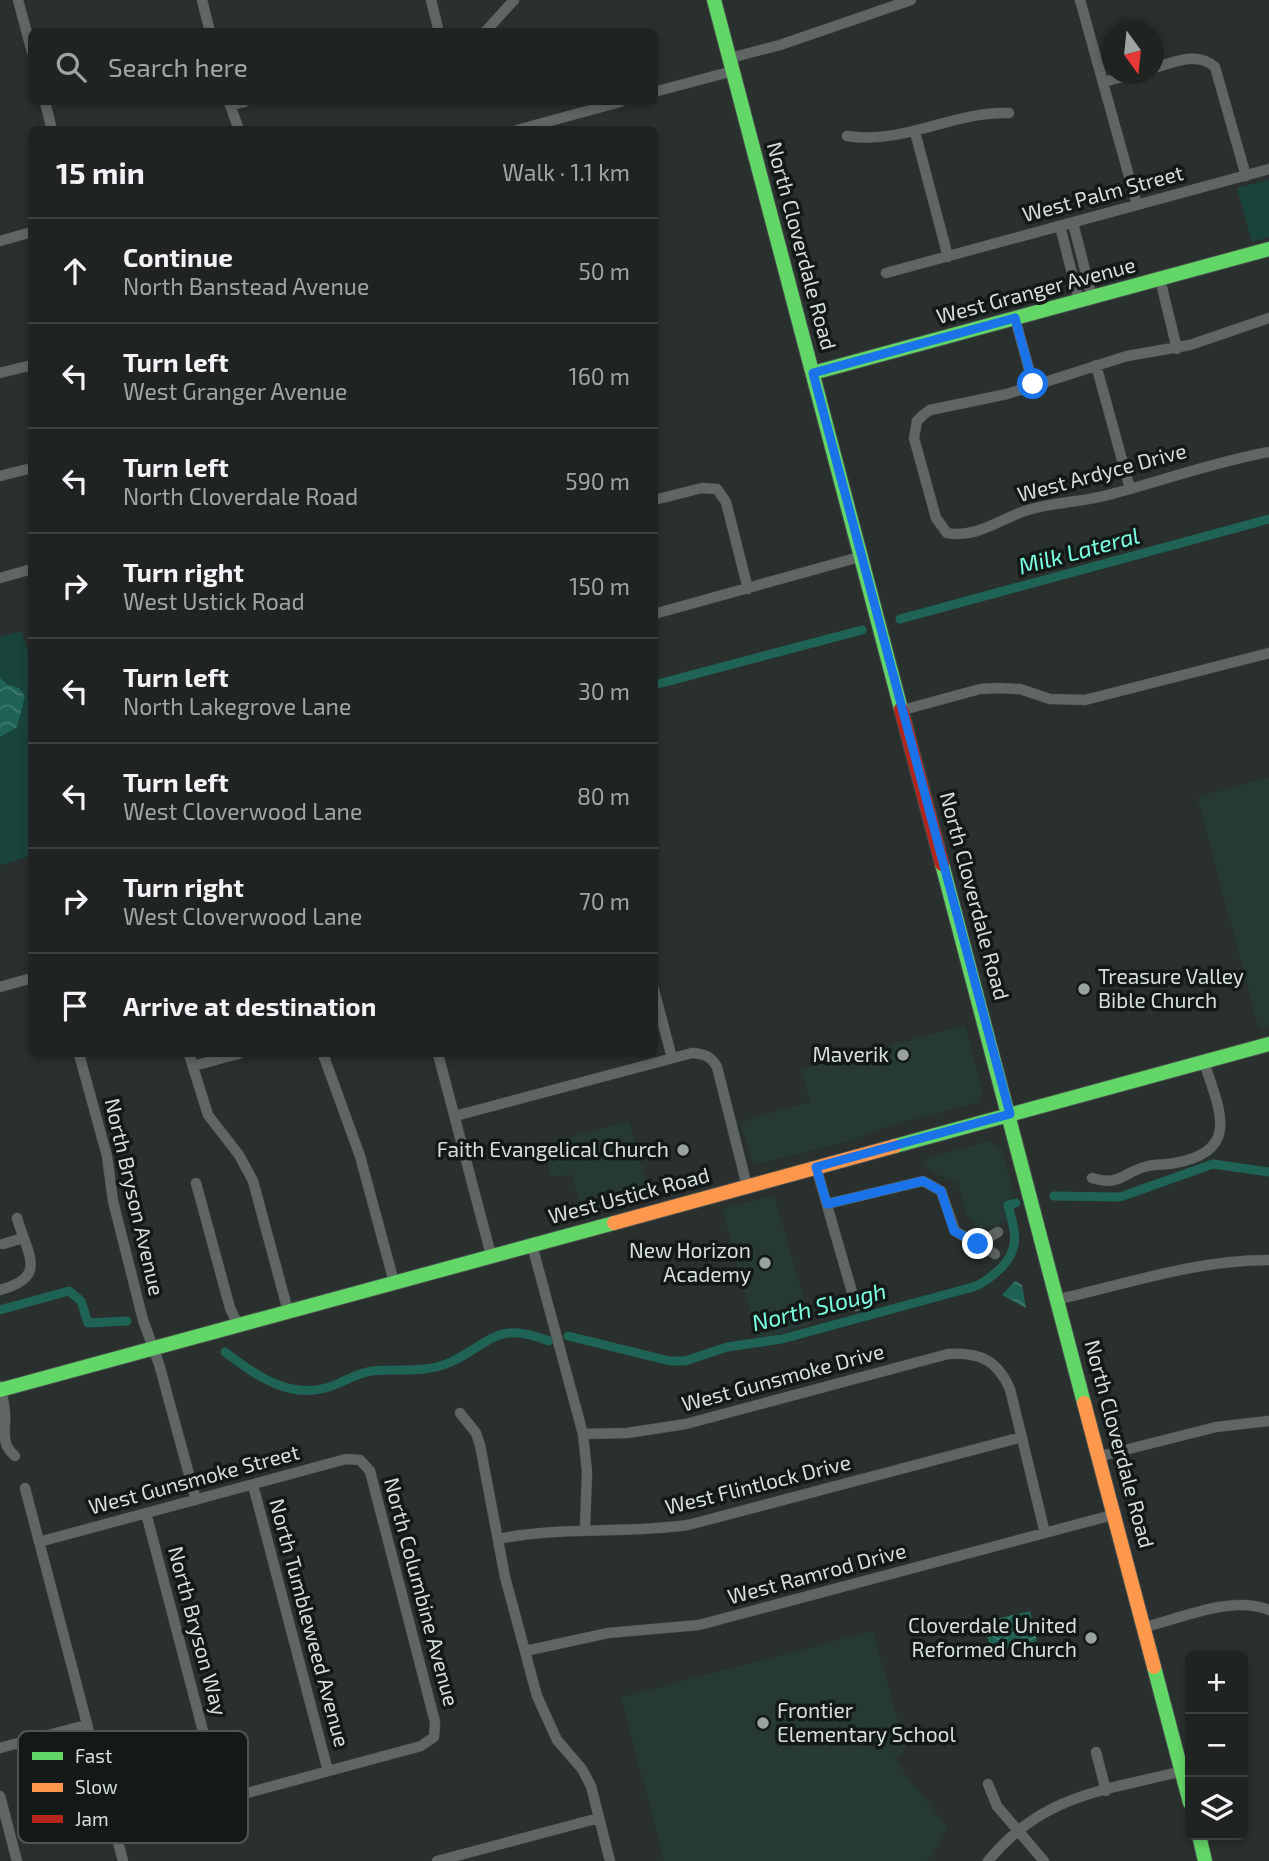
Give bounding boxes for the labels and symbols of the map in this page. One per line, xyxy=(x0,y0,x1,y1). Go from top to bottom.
north arrow xyxy=(1101,21,1164,84)
street label: North Cloverdale Road xyxy=(763,139,842,353)
street label: West Palm Street xyxy=(1019,159,1186,226)
street label: West Granger Avenue xyxy=(933,251,1138,328)
route start xyxy=(1017,368,1048,399)
street label: West Ardyce Drive xyxy=(1014,437,1189,506)
water label: Milk Lateral xyxy=(1015,520,1142,580)
street label: North Cloverdale Road xyxy=(936,789,1015,1003)
place label: Treasure Valley Bible Church xyxy=(1098,963,1244,1012)
marker: Treasure Valley Bible Church xyxy=(1076,981,1092,997)
place label: Maverik xyxy=(812,1041,889,1066)
marker: Maverik xyxy=(895,1047,911,1063)
street label: North Bryson Avenue xyxy=(101,1095,170,1298)
place label: Faith Evangelical Church xyxy=(437,1136,669,1161)
marker: Faith Evangelical Church xyxy=(675,1142,691,1158)
street label: West Ustick Road xyxy=(545,1161,712,1228)
route end xyxy=(962,1228,993,1259)
place label: New Horizon Academy xyxy=(629,1237,751,1286)
marker: New Horizon Academy xyxy=(757,1255,773,1271)
water label: North Slough xyxy=(749,1276,889,1336)
street label: West Gunsmoke Drive xyxy=(679,1337,887,1416)
street label: North Cloverdale Road xyxy=(1081,1337,1160,1551)
street label: West Gunsmoke Street xyxy=(85,1438,302,1519)
street label: West Flintlock Drive xyxy=(662,1448,853,1519)
street label: North Columbine Avenue xyxy=(380,1475,465,1709)
street label: North Tumbleweed Avenue xyxy=(265,1496,356,1750)
street label: West Ramrod Drive xyxy=(725,1537,909,1608)
street label: North Bryson Way xyxy=(164,1543,233,1718)
place label: Cloverdale United Reformed Church xyxy=(908,1612,1077,1661)
marker: Cloverdale United Reformed Church xyxy=(1083,1630,1099,1646)
place label: Frontier Elementary School xyxy=(777,1697,957,1746)
marker: Frontier Elementary School xyxy=(755,1715,771,1731)
legend xyxy=(18,1731,248,1843)
text: Fast xyxy=(75,1744,112,1767)
text: Slow xyxy=(75,1775,118,1798)
text: Jam xyxy=(75,1807,109,1830)

